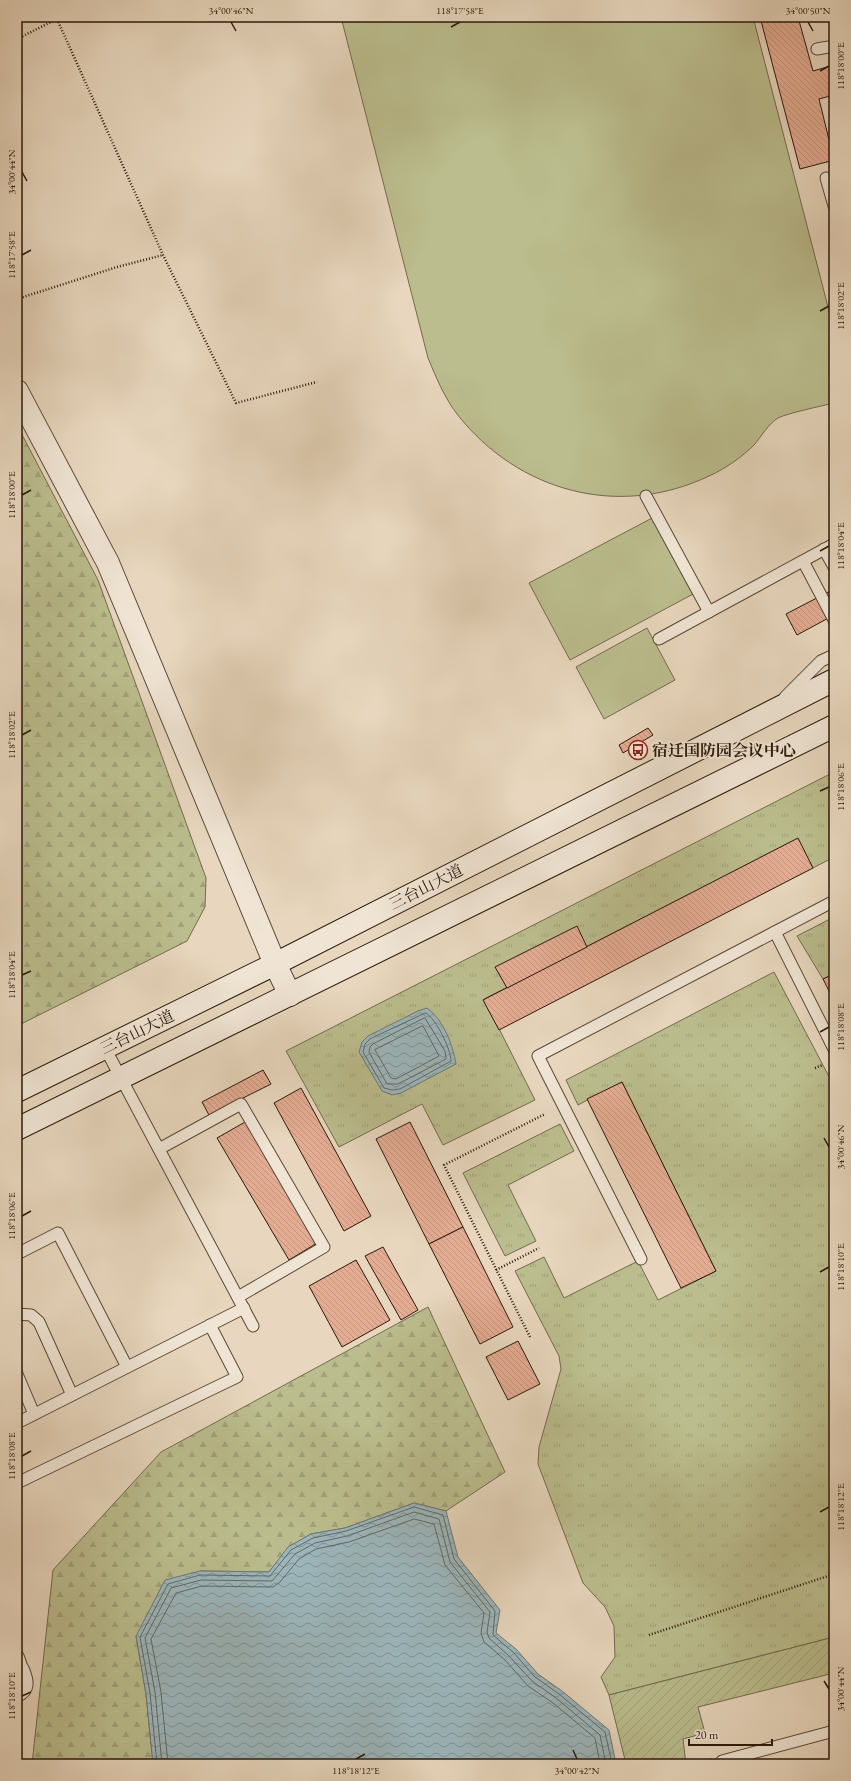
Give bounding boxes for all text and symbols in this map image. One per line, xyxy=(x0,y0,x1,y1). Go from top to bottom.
text: 34°00'46"N xyxy=(209,4,254,17)
text: 118°17'58"E xyxy=(436,4,484,17)
text: 34°00'50"N xyxy=(786,4,831,17)
text: 118°18'00"E xyxy=(834,42,847,90)
text: 34°00'44"N xyxy=(5,149,18,194)
text: 118°17'58"E xyxy=(5,231,18,279)
text: 118°18'02"E xyxy=(834,282,847,330)
text: 118°18'00"E xyxy=(5,471,18,519)
text: 118°18'04"E xyxy=(834,522,847,570)
text: 118°18'02"E xyxy=(5,711,18,759)
bus stop icon: 宿迁国防园会议中心 xyxy=(627,739,649,761)
place label: 宿迁国防园会议中心 xyxy=(652,740,796,761)
text: 118°18'06"E xyxy=(834,763,847,811)
street label: 三台山大道 xyxy=(386,859,466,915)
text: 118°18'04"E xyxy=(5,951,18,999)
text: 118°18'08"E xyxy=(834,1003,847,1051)
street label: 三台山大道 xyxy=(96,1005,178,1059)
text: 34°00'46"N xyxy=(834,1124,847,1169)
text: 118°18'06"E xyxy=(5,1192,18,1240)
text: 118°18'10"E xyxy=(834,1243,847,1291)
text: 118°18'08"E xyxy=(5,1432,18,1480)
text: 118°18'12"E xyxy=(834,1483,847,1531)
text: 34°00'44"N xyxy=(834,1666,847,1711)
text: 118°18'10"E xyxy=(5,1672,18,1720)
scale bar xyxy=(689,1721,772,1747)
text: 20 m xyxy=(695,1727,719,1743)
text: 118°18'12"E xyxy=(332,1764,380,1777)
text: 34°00'42"N xyxy=(555,1764,600,1777)

